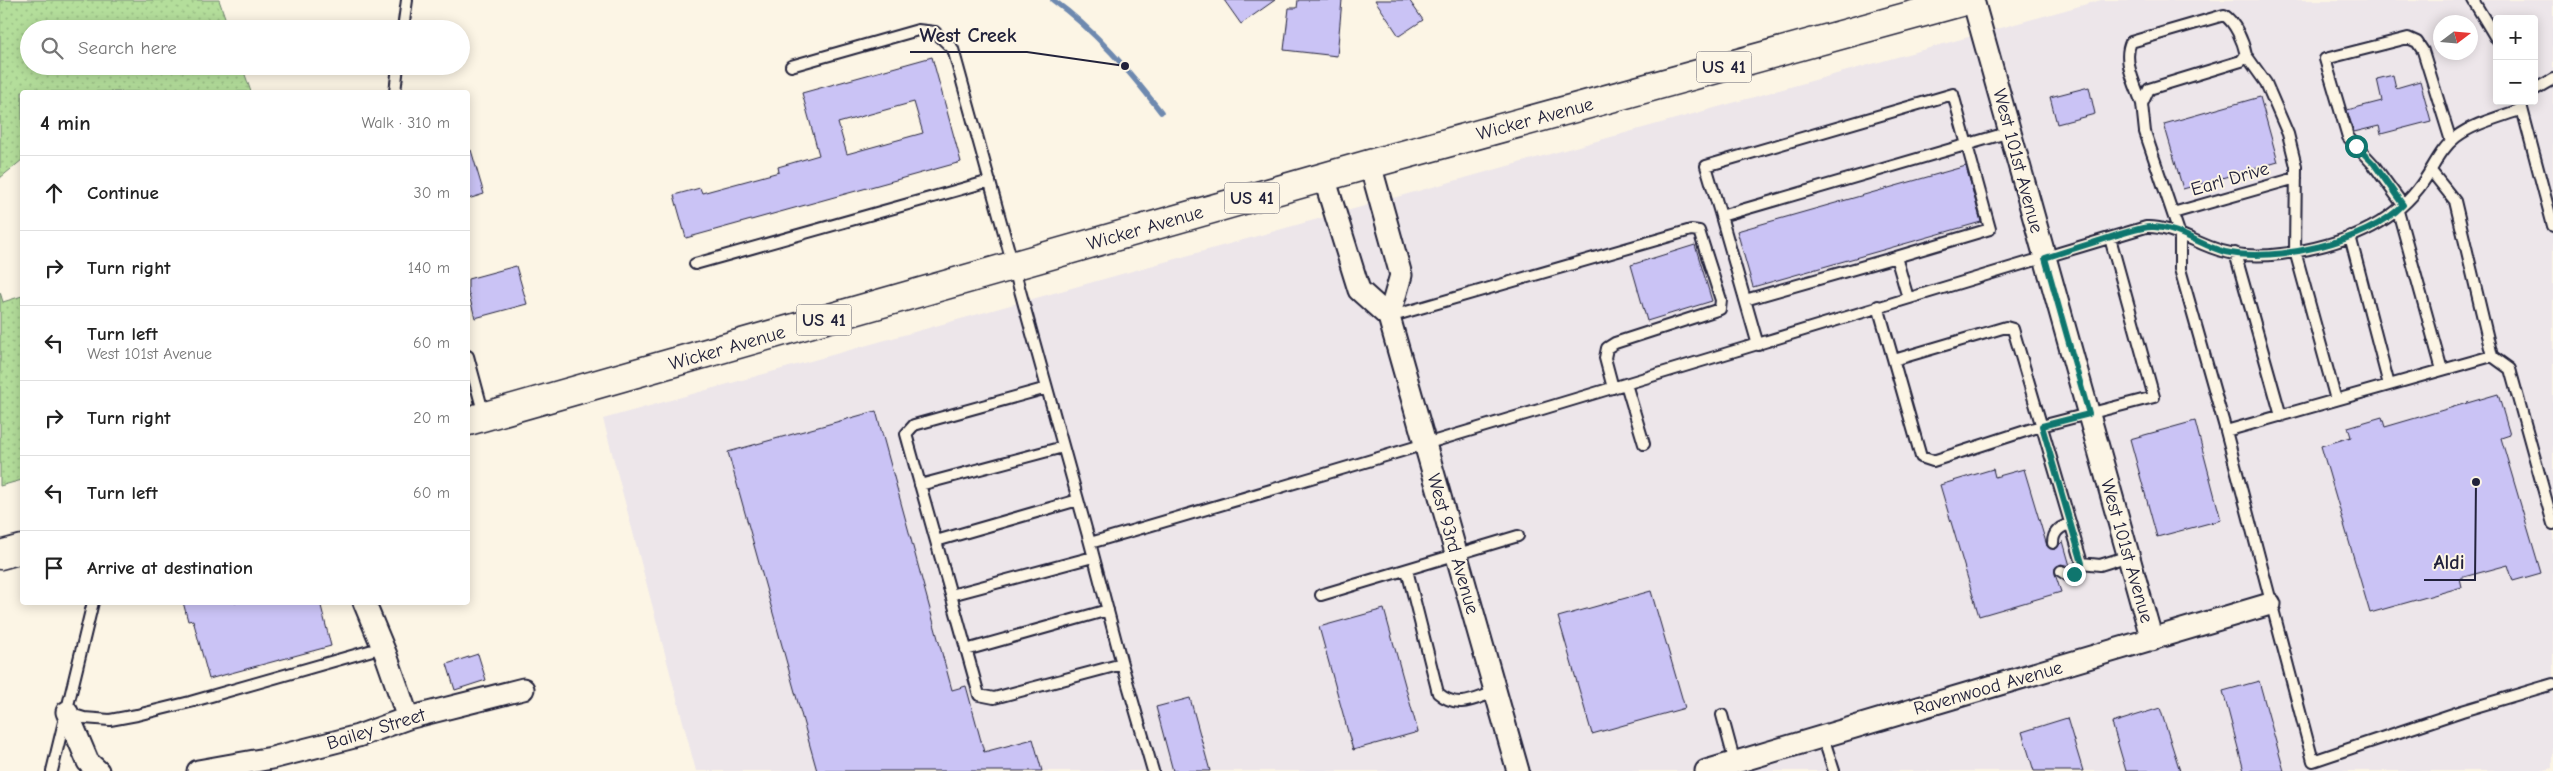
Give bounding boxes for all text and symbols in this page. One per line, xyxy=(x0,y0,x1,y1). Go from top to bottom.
north arrow xyxy=(2433,15,2478,60)
map controls xyxy=(2493,15,2538,105)
button: + xyxy=(2493,15,2538,60)
callout: West Creek xyxy=(910,17,1027,52)
search box xyxy=(20,20,470,75)
text: West Creek xyxy=(920,24,1017,47)
icon: search xyxy=(38,34,66,62)
text: Search here xyxy=(78,37,177,59)
road number: US 41 xyxy=(1696,52,1752,82)
button: − xyxy=(2493,60,2538,105)
street label: West 101st Avenue xyxy=(1988,86,2048,236)
street label: Wicker Avenue xyxy=(1474,93,1596,145)
text: 4 min xyxy=(40,111,91,135)
text: Walk · 310 m xyxy=(361,114,450,132)
route start xyxy=(2345,135,2368,158)
street label: Earl Drive xyxy=(2188,157,2272,201)
icon: ahead xyxy=(40,179,68,207)
text: Continue xyxy=(87,182,159,204)
road number: US 41 xyxy=(1224,182,1280,214)
text: 30 m xyxy=(414,184,450,202)
street label: Wicker Avenue xyxy=(1084,201,1206,255)
icon: right xyxy=(40,254,68,282)
text: Turn right xyxy=(87,257,171,279)
text: 140 m xyxy=(408,259,450,277)
road number: US 41 xyxy=(796,304,852,336)
street label: Wicker Avenue xyxy=(666,321,788,375)
text: Turn left xyxy=(87,323,158,345)
icon: left xyxy=(40,329,68,357)
text: 60 m xyxy=(413,334,450,352)
text: West 101st Avenue xyxy=(87,345,212,363)
icon: right xyxy=(40,404,68,432)
text: Turn right xyxy=(87,407,171,429)
text: 20 m xyxy=(413,409,450,427)
street label: West 93rd Avenue xyxy=(1422,471,1484,617)
street label: West 101st Avenue xyxy=(2096,477,2158,625)
icon: left xyxy=(40,479,68,507)
text: Turn left xyxy=(87,482,158,504)
text: 60 m xyxy=(413,484,450,502)
callout: Aldi xyxy=(2424,545,2475,580)
text: Aldi xyxy=(2433,551,2465,574)
icon: arrive xyxy=(40,554,68,582)
text: Arrive at destination xyxy=(87,557,253,579)
route end xyxy=(2063,563,2086,586)
street label: Ravenwood Avenue xyxy=(1911,656,2065,720)
street label: Bailey Street xyxy=(324,703,429,754)

